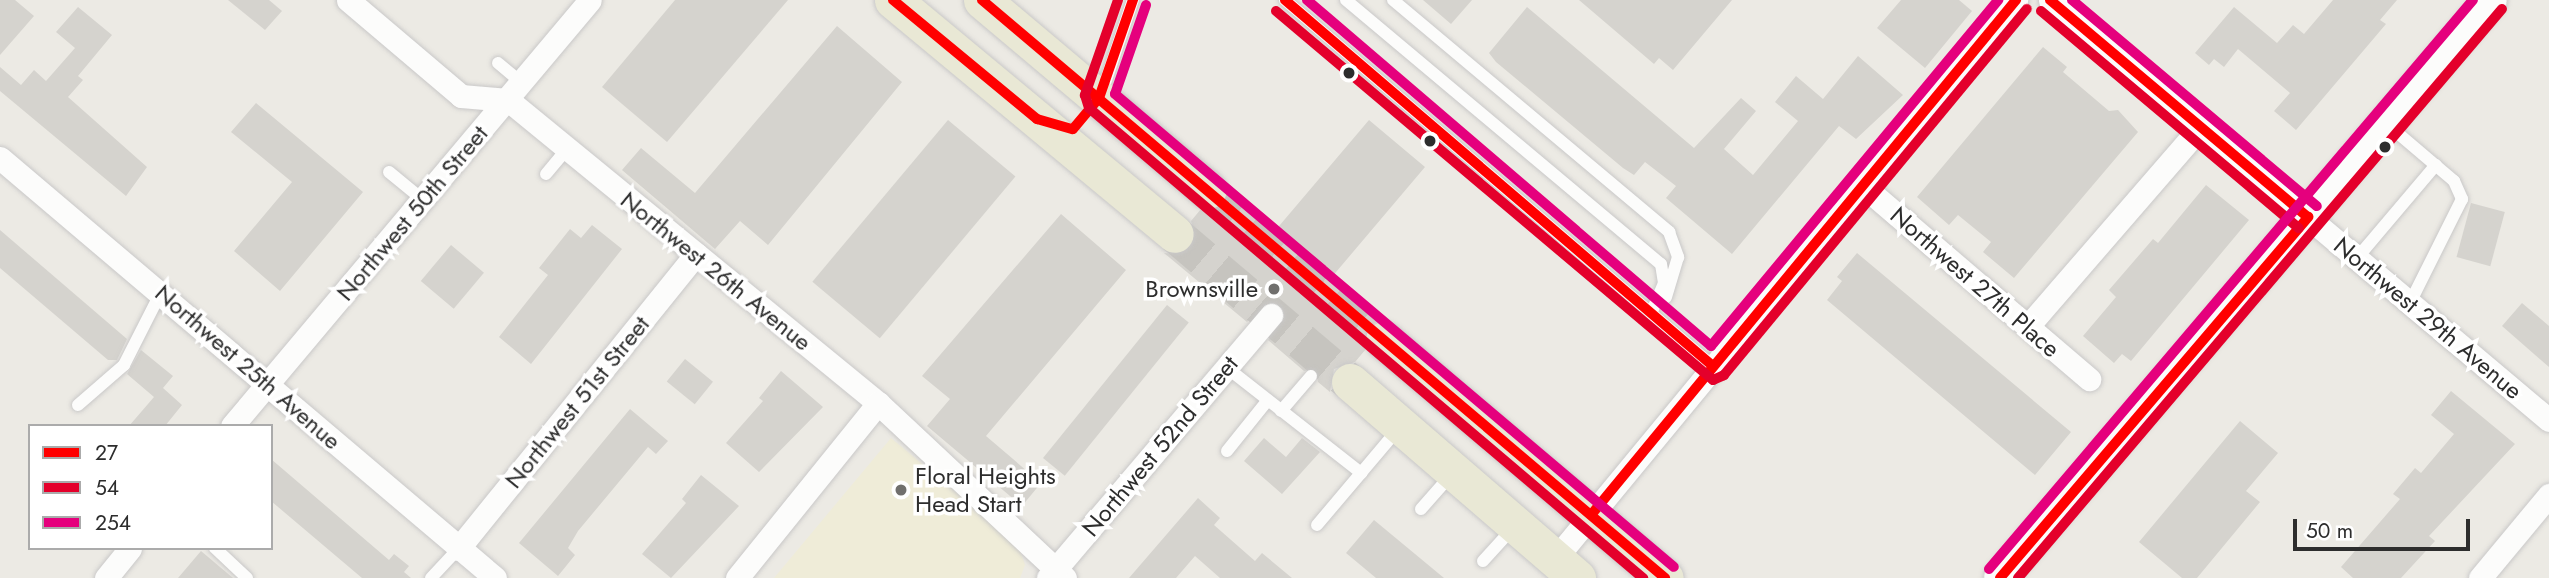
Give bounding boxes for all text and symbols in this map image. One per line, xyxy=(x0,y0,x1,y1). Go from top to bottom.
unlabelled marker xyxy=(1342,66,1356,80)
street label: Northwest 50th Street xyxy=(330,120,494,306)
unlabelled marker xyxy=(1423,134,1437,148)
unlabelled marker xyxy=(2378,140,2392,154)
street label: Northwest 26th Avenue xyxy=(615,185,817,357)
street label: Northwest 27th Place xyxy=(1884,201,2066,363)
street label: Northwest 29th Avenue xyxy=(2328,231,2528,405)
place label: Brownsville xyxy=(1145,275,1258,303)
street label: Northwest 25th Avenue xyxy=(149,279,347,455)
marker: Brownsville xyxy=(1264,279,1284,299)
street label: Northwest 51st Street xyxy=(499,310,655,494)
street label: Northwest 52nd Street xyxy=(1076,350,1244,542)
legend xyxy=(28,424,273,550)
text: 27 xyxy=(95,438,118,468)
place label: Floral Heights Head Start xyxy=(915,462,1056,518)
text: 54 xyxy=(95,473,119,503)
marker: Floral Heights Head Start xyxy=(893,482,909,498)
scale bar xyxy=(2297,504,2474,548)
text: 254 xyxy=(95,508,131,538)
text: 50 m xyxy=(2306,516,2353,546)

